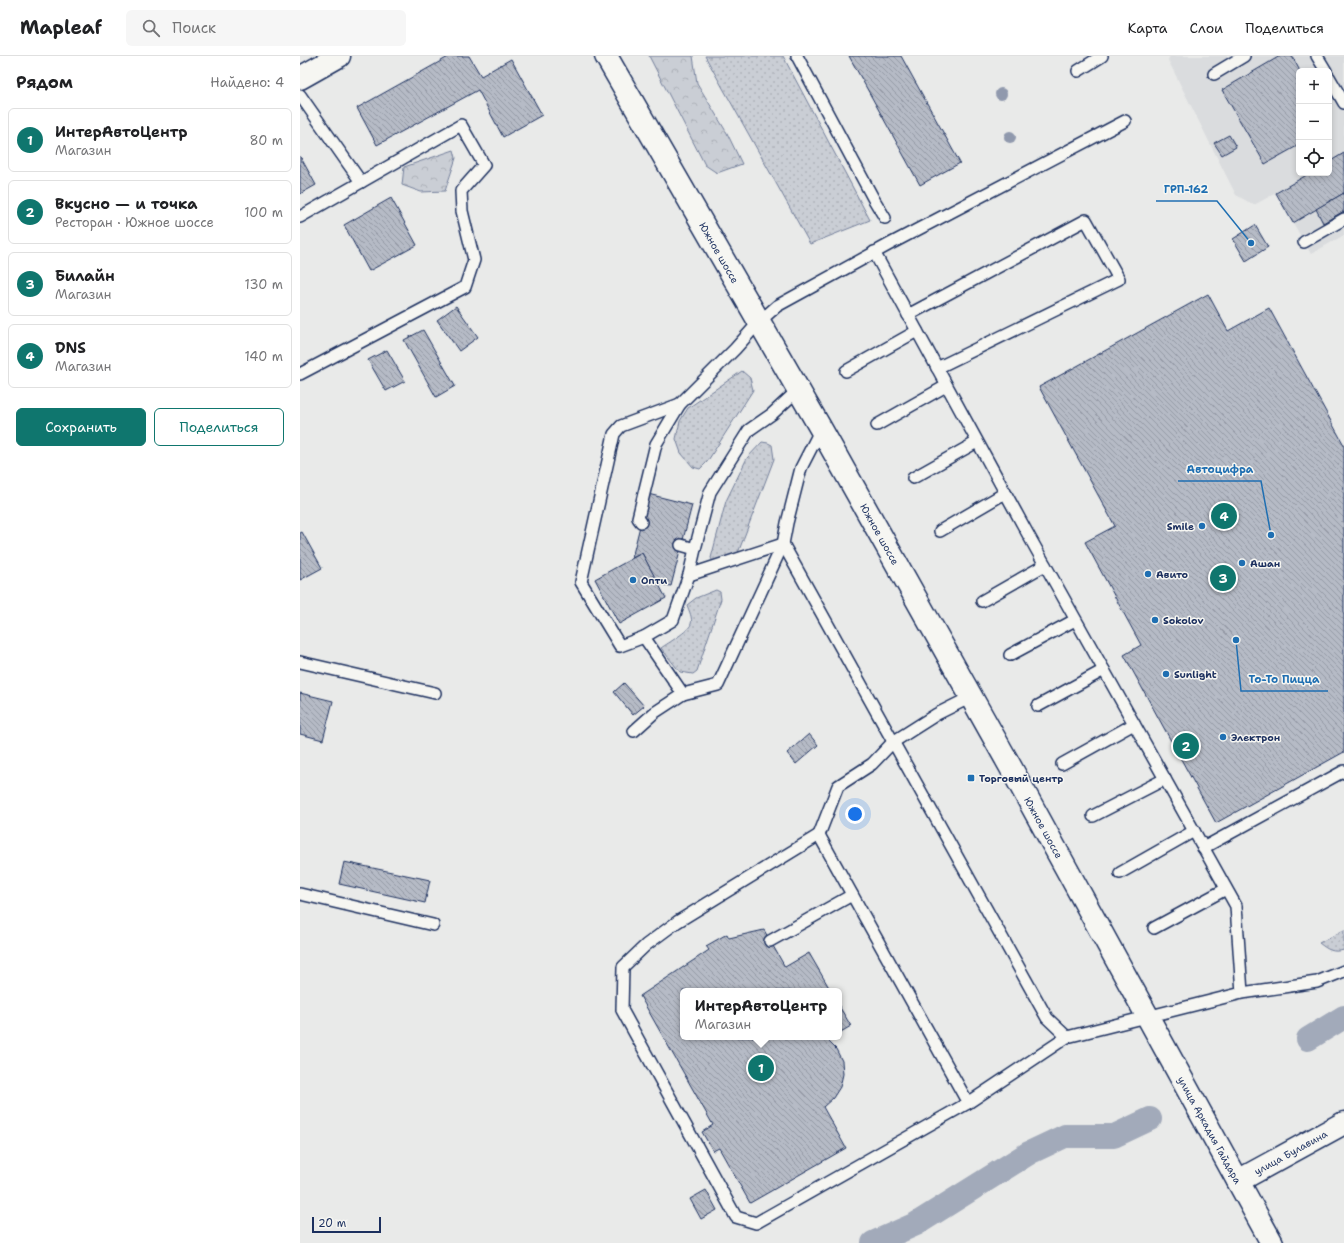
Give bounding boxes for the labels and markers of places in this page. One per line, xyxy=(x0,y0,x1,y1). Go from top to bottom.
callout: ГРП-162 xyxy=(1156,178,1217,201)
callout: Автоцифра xyxy=(1178,458,1261,481)
pin: 4 xyxy=(1211,501,1237,531)
place label: Smile xyxy=(1167,520,1194,533)
marker: Smile xyxy=(1197,521,1207,531)
place label: Ашан xyxy=(1250,557,1280,570)
marker: Ашан xyxy=(1237,558,1247,568)
pin: 3 xyxy=(1210,563,1236,593)
place label: Авито xyxy=(1156,568,1189,581)
marker: Авито xyxy=(1143,569,1153,579)
place label: Опти xyxy=(641,574,667,587)
marker: Опти xyxy=(628,575,638,585)
place label: Sokolov xyxy=(1163,614,1204,627)
marker: Sokolov xyxy=(1150,615,1160,625)
place label: Sunlight xyxy=(1174,668,1217,681)
callout: То-То Пицца xyxy=(1241,668,1328,691)
marker: Sunlight xyxy=(1161,669,1171,679)
pin: 2 xyxy=(1173,731,1199,761)
place label: Электрон xyxy=(1231,731,1280,744)
marker: Электрон xyxy=(1218,732,1228,742)
place label: Торговый центр xyxy=(979,772,1063,785)
marker: Торговый центр xyxy=(966,773,976,783)
pin: 1 xyxy=(748,1053,774,1083)

